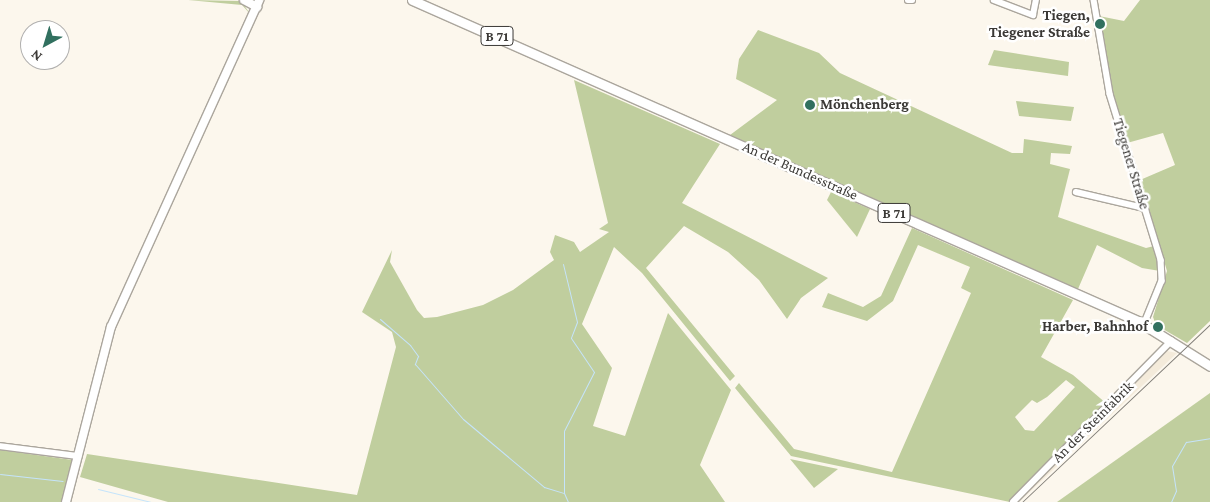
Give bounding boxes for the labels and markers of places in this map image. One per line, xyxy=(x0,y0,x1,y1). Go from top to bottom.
place label: Tiegen, Tiegener Straße xyxy=(989,6,1090,41)
marker: Tiegen, Tiegener Straße xyxy=(1094,18,1106,30)
place label: Mönchenberg xyxy=(820,96,909,114)
marker: Mönchenberg xyxy=(804,99,816,111)
place label: Harber, Bahnhof xyxy=(1042,318,1148,336)
marker: Harber, Bahnhof xyxy=(1152,321,1164,333)

